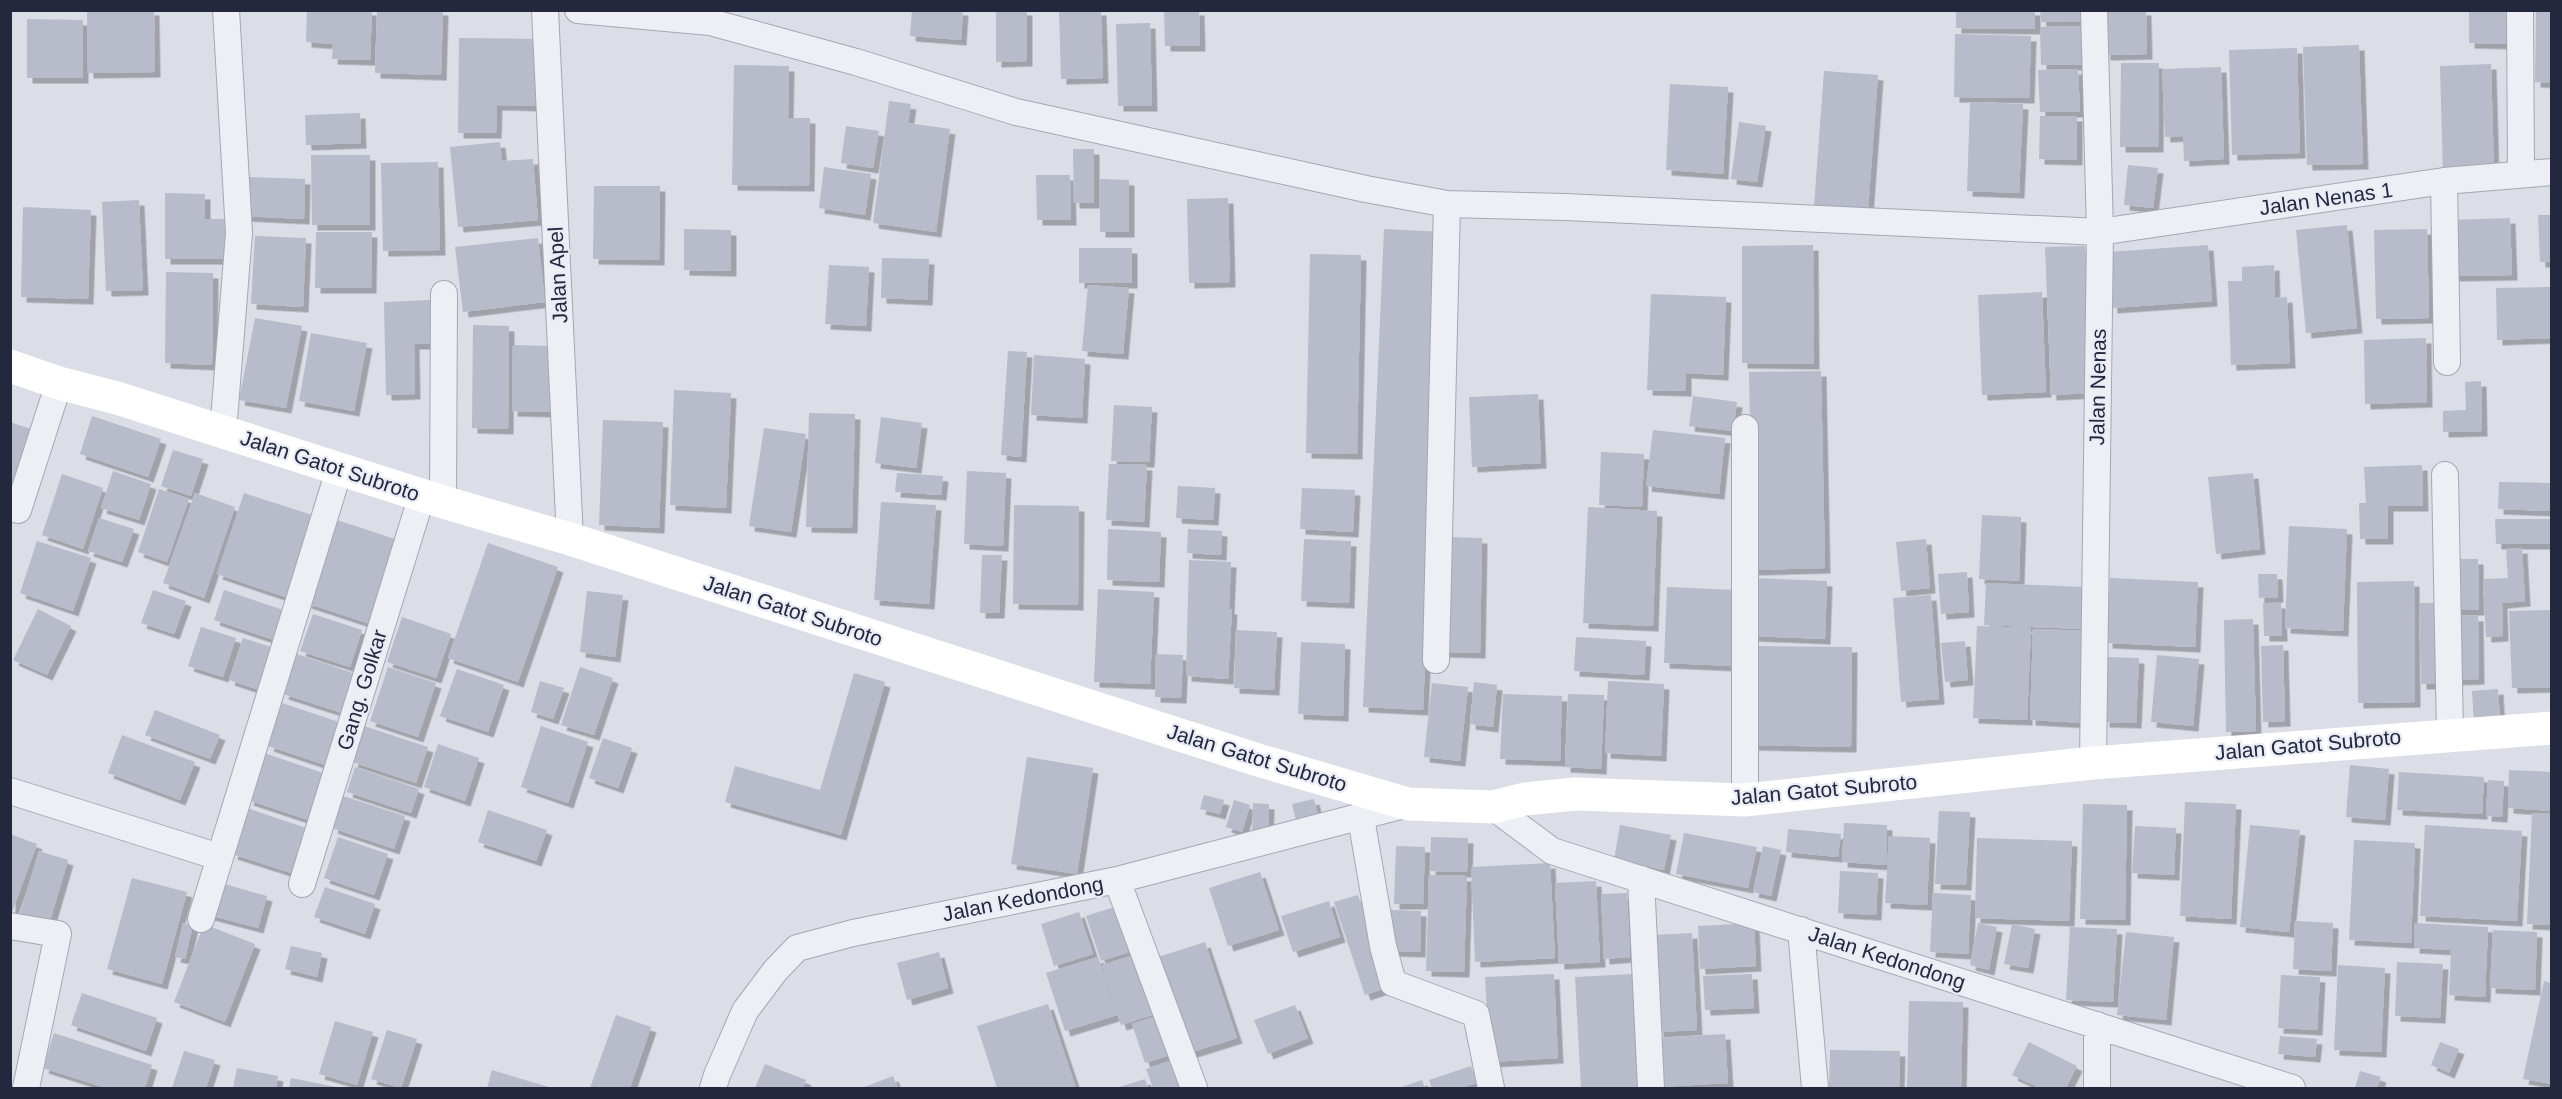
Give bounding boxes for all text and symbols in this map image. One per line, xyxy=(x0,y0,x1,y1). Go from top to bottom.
street label: Jalan Nenas 1 xyxy=(2258,178,2394,219)
street label: Jalan Apel xyxy=(543,226,572,324)
street label: Jalan Nenas xyxy=(2085,328,2110,446)
street label: Jalan Gatot Subroto xyxy=(238,426,423,505)
street label: Jalan Gatot Subroto xyxy=(701,571,886,650)
street label: Gang. Golkar xyxy=(332,627,391,753)
street label: Jalan Gatot Subroto xyxy=(1164,719,1350,796)
street label: Jalan Gatot Subroto xyxy=(2214,725,2402,764)
street label: Jalan Gatot Subroto xyxy=(1730,770,1918,809)
street label: Jalan Kedondong xyxy=(940,872,1105,925)
street label: Jalan Kedondong xyxy=(1806,921,1968,994)

